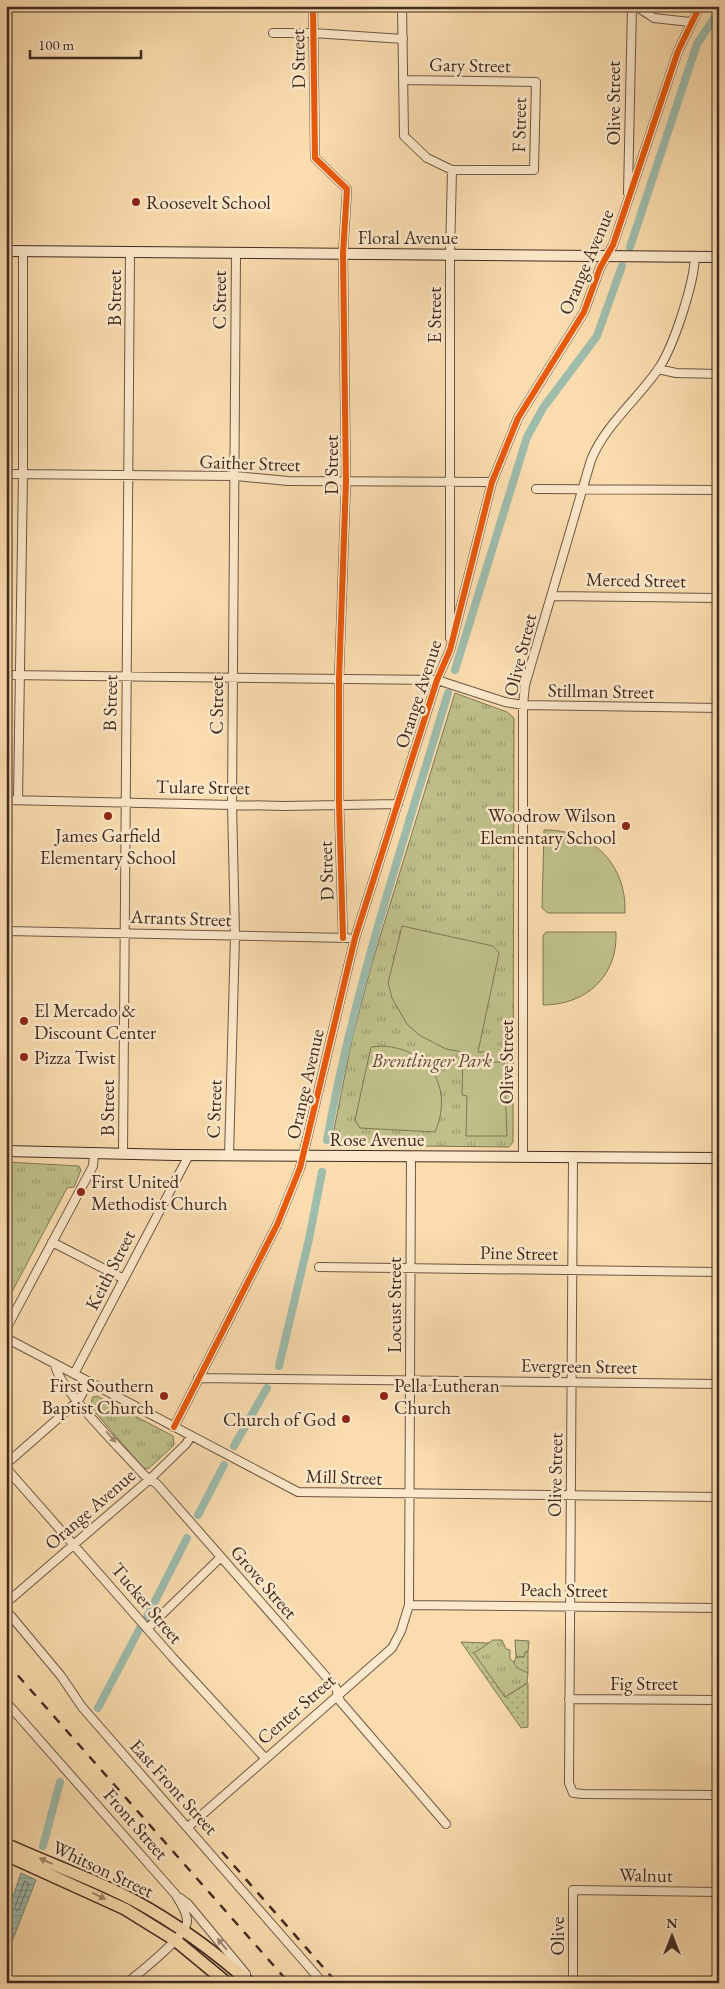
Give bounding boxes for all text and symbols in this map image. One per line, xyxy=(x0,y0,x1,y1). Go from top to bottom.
scale bar xyxy=(30,28,141,60)
street label: D Street xyxy=(285,29,311,89)
text: 100 m xyxy=(38,35,75,54)
street label: Gary Street xyxy=(429,52,511,78)
street label: Olive Street xyxy=(601,61,626,145)
street label: F Street xyxy=(506,97,532,153)
place label: Roosevelt School xyxy=(146,190,271,215)
marker: Roosevelt School xyxy=(130,196,142,208)
street label: Orange Avenue xyxy=(553,205,619,319)
street label: Floral Avenue xyxy=(358,225,458,250)
street label: B Street xyxy=(102,270,127,326)
street label: C Street xyxy=(207,270,232,330)
street label: E Street xyxy=(422,287,447,343)
street label: D Street xyxy=(319,435,344,495)
street label: Gaither Street xyxy=(199,449,301,477)
street label: Merced Street xyxy=(586,567,686,593)
street label: Olive Street xyxy=(498,611,542,699)
street label: Orange Avenue xyxy=(389,637,447,751)
street label: B Street xyxy=(97,674,123,732)
street label: C Street xyxy=(204,675,229,735)
street label: Stillman Street xyxy=(548,678,655,704)
street label: Tulare Street xyxy=(156,774,250,800)
place label: Woodrow Wilson Elementary School xyxy=(480,803,616,850)
marker: James Garfield Elementary School xyxy=(102,810,114,822)
marker: Woodrow Wilson Elementary School xyxy=(620,820,632,832)
place label: James Garfield Elementary School xyxy=(40,823,177,870)
street label: D Street xyxy=(312,841,340,901)
street label: Arrants Street xyxy=(129,904,232,932)
place label: El Mercado & Discount Center xyxy=(34,998,157,1045)
marker: El Mercado & Discount Center xyxy=(18,1015,30,1027)
street label: Olive Street xyxy=(494,1020,519,1104)
street label: Orange Avenue xyxy=(280,1026,330,1142)
place label: Pizza Twist xyxy=(34,1045,115,1070)
park label: Brentlinger Park xyxy=(371,1048,493,1073)
marker: Pizza Twist xyxy=(18,1051,30,1063)
street label: C Street xyxy=(200,1079,228,1139)
street label: B Street xyxy=(95,1080,120,1136)
street label: Rose Avenue xyxy=(330,1127,424,1152)
place label: First United Methodist Church xyxy=(91,1169,228,1216)
marker: First United Methodist Church xyxy=(75,1186,87,1198)
street label: Keith Street xyxy=(79,1226,141,1314)
street label: Pine Street xyxy=(480,1240,558,1266)
street label: Locust Street xyxy=(382,1257,407,1353)
street label: Evergreen Street xyxy=(521,1352,638,1380)
place label: First Southern Baptist Church xyxy=(42,1373,154,1420)
place label: Pella Lutheran Church xyxy=(394,1373,500,1420)
marker: First Southern Baptist Church xyxy=(158,1390,170,1402)
marker: Pella Lutheran Church xyxy=(378,1390,390,1402)
place label: Church of God xyxy=(223,1407,336,1432)
marker: Church of God xyxy=(340,1413,352,1425)
one-way arrow xyxy=(105,1431,117,1443)
street label: Olive Street xyxy=(542,1432,568,1517)
street label: Orange Avenue xyxy=(39,1463,141,1555)
street label: Mill Street xyxy=(305,1463,383,1491)
street label: Grove Street xyxy=(225,1540,303,1624)
street label: Tucker Street xyxy=(106,1557,188,1649)
street label: Peach Street xyxy=(520,1577,608,1603)
street label: Center Street xyxy=(251,1668,341,1750)
street label: Fig Street xyxy=(610,1671,678,1696)
street label: East Front Street xyxy=(125,1735,223,1839)
street label: Front Street xyxy=(99,1784,173,1864)
street label: Whitson Street xyxy=(48,1835,158,1903)
one-way arrow xyxy=(39,1857,53,1865)
street label: Walnut xyxy=(619,1862,673,1888)
one-way arrow xyxy=(92,1892,106,1900)
north arrow xyxy=(648,1912,698,1962)
text: N xyxy=(666,1914,678,1932)
street label: Olive xyxy=(545,1917,570,1955)
one-way arrow xyxy=(217,1938,228,1951)

